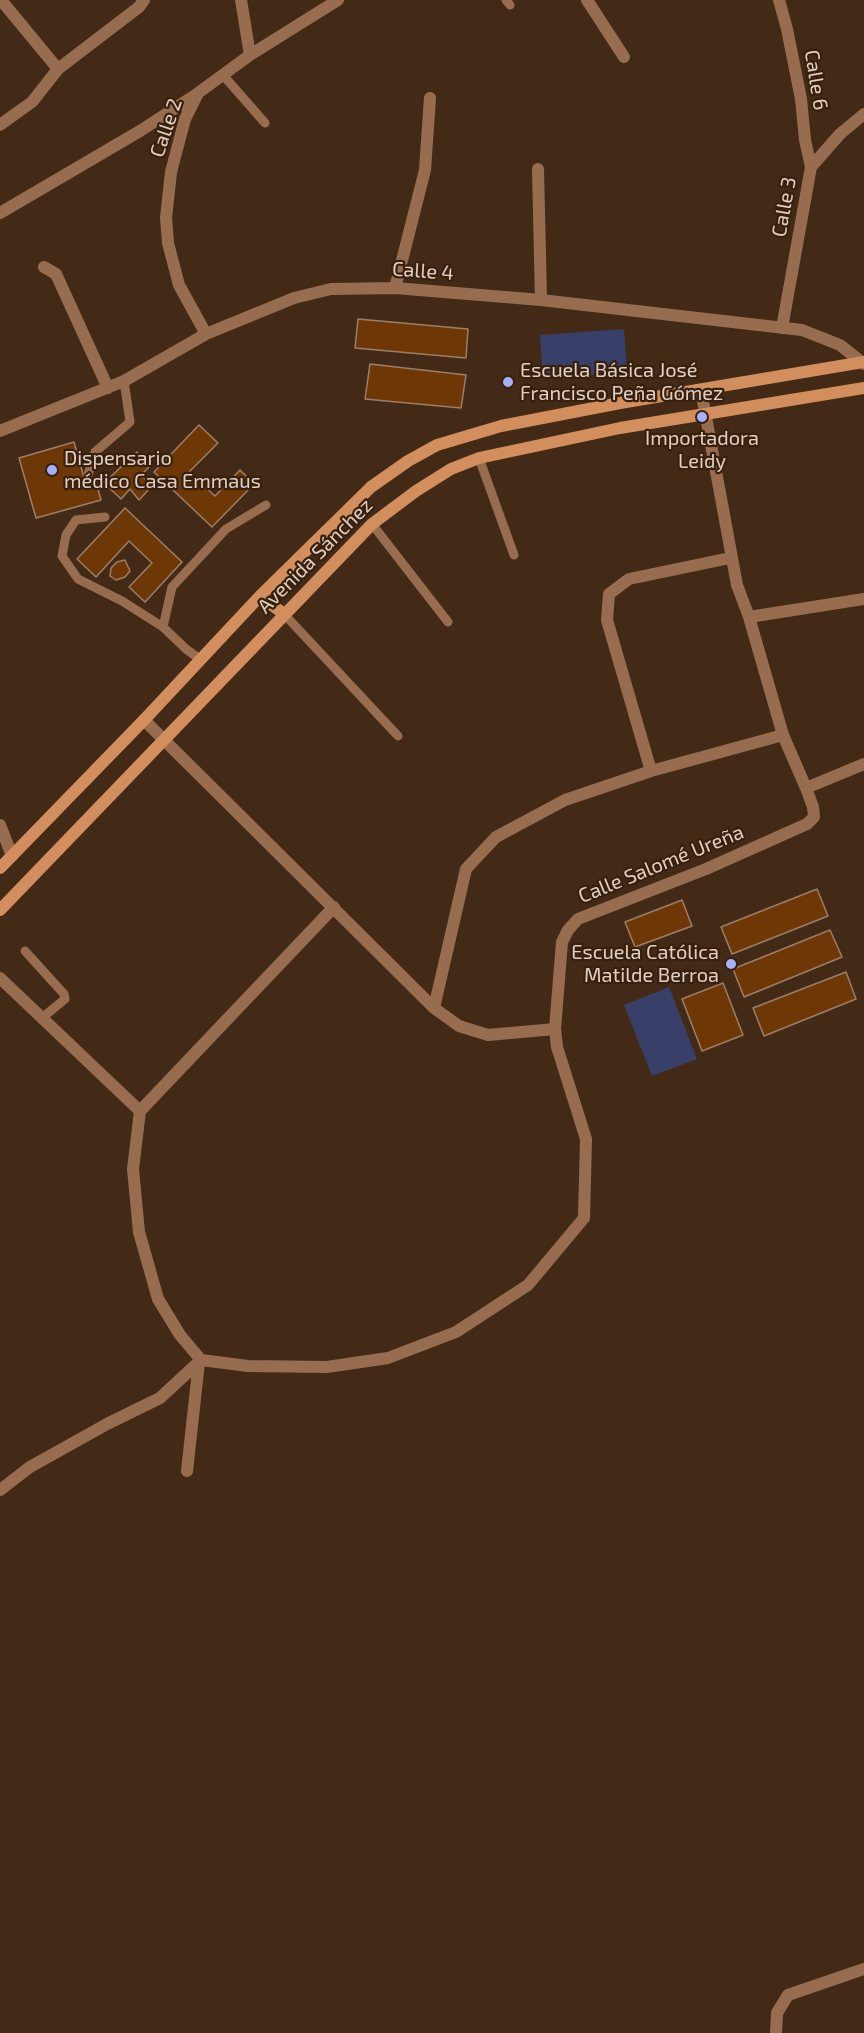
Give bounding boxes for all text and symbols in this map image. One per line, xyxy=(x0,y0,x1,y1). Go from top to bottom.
street label: Calle 6 xyxy=(799,48,833,112)
street label: Calle 2 xyxy=(145,95,187,161)
street label: Calle 3 xyxy=(767,175,801,239)
street label: Calle 4 xyxy=(391,257,455,285)
place label: Escuela Básica José Francisco Peña Gómez xyxy=(520,358,723,405)
marker: Escuela Básica José Francisco Peña Gómez xyxy=(501,375,515,389)
marker: Importadora Leidy xyxy=(695,410,709,424)
place label: Importadora Leidy xyxy=(645,426,759,473)
place label: Dispensario médico Casa Emmaus xyxy=(64,446,261,493)
marker: Dispensario médico Casa Emmaus xyxy=(45,463,59,477)
street label: Avenida Sánchez xyxy=(252,493,378,619)
street label: Calle Salomé Ureña xyxy=(575,820,747,908)
place label: Escuela Católica Matilde Berroa xyxy=(571,940,719,987)
marker: Escuela Católica Matilde Berroa xyxy=(724,957,738,971)

